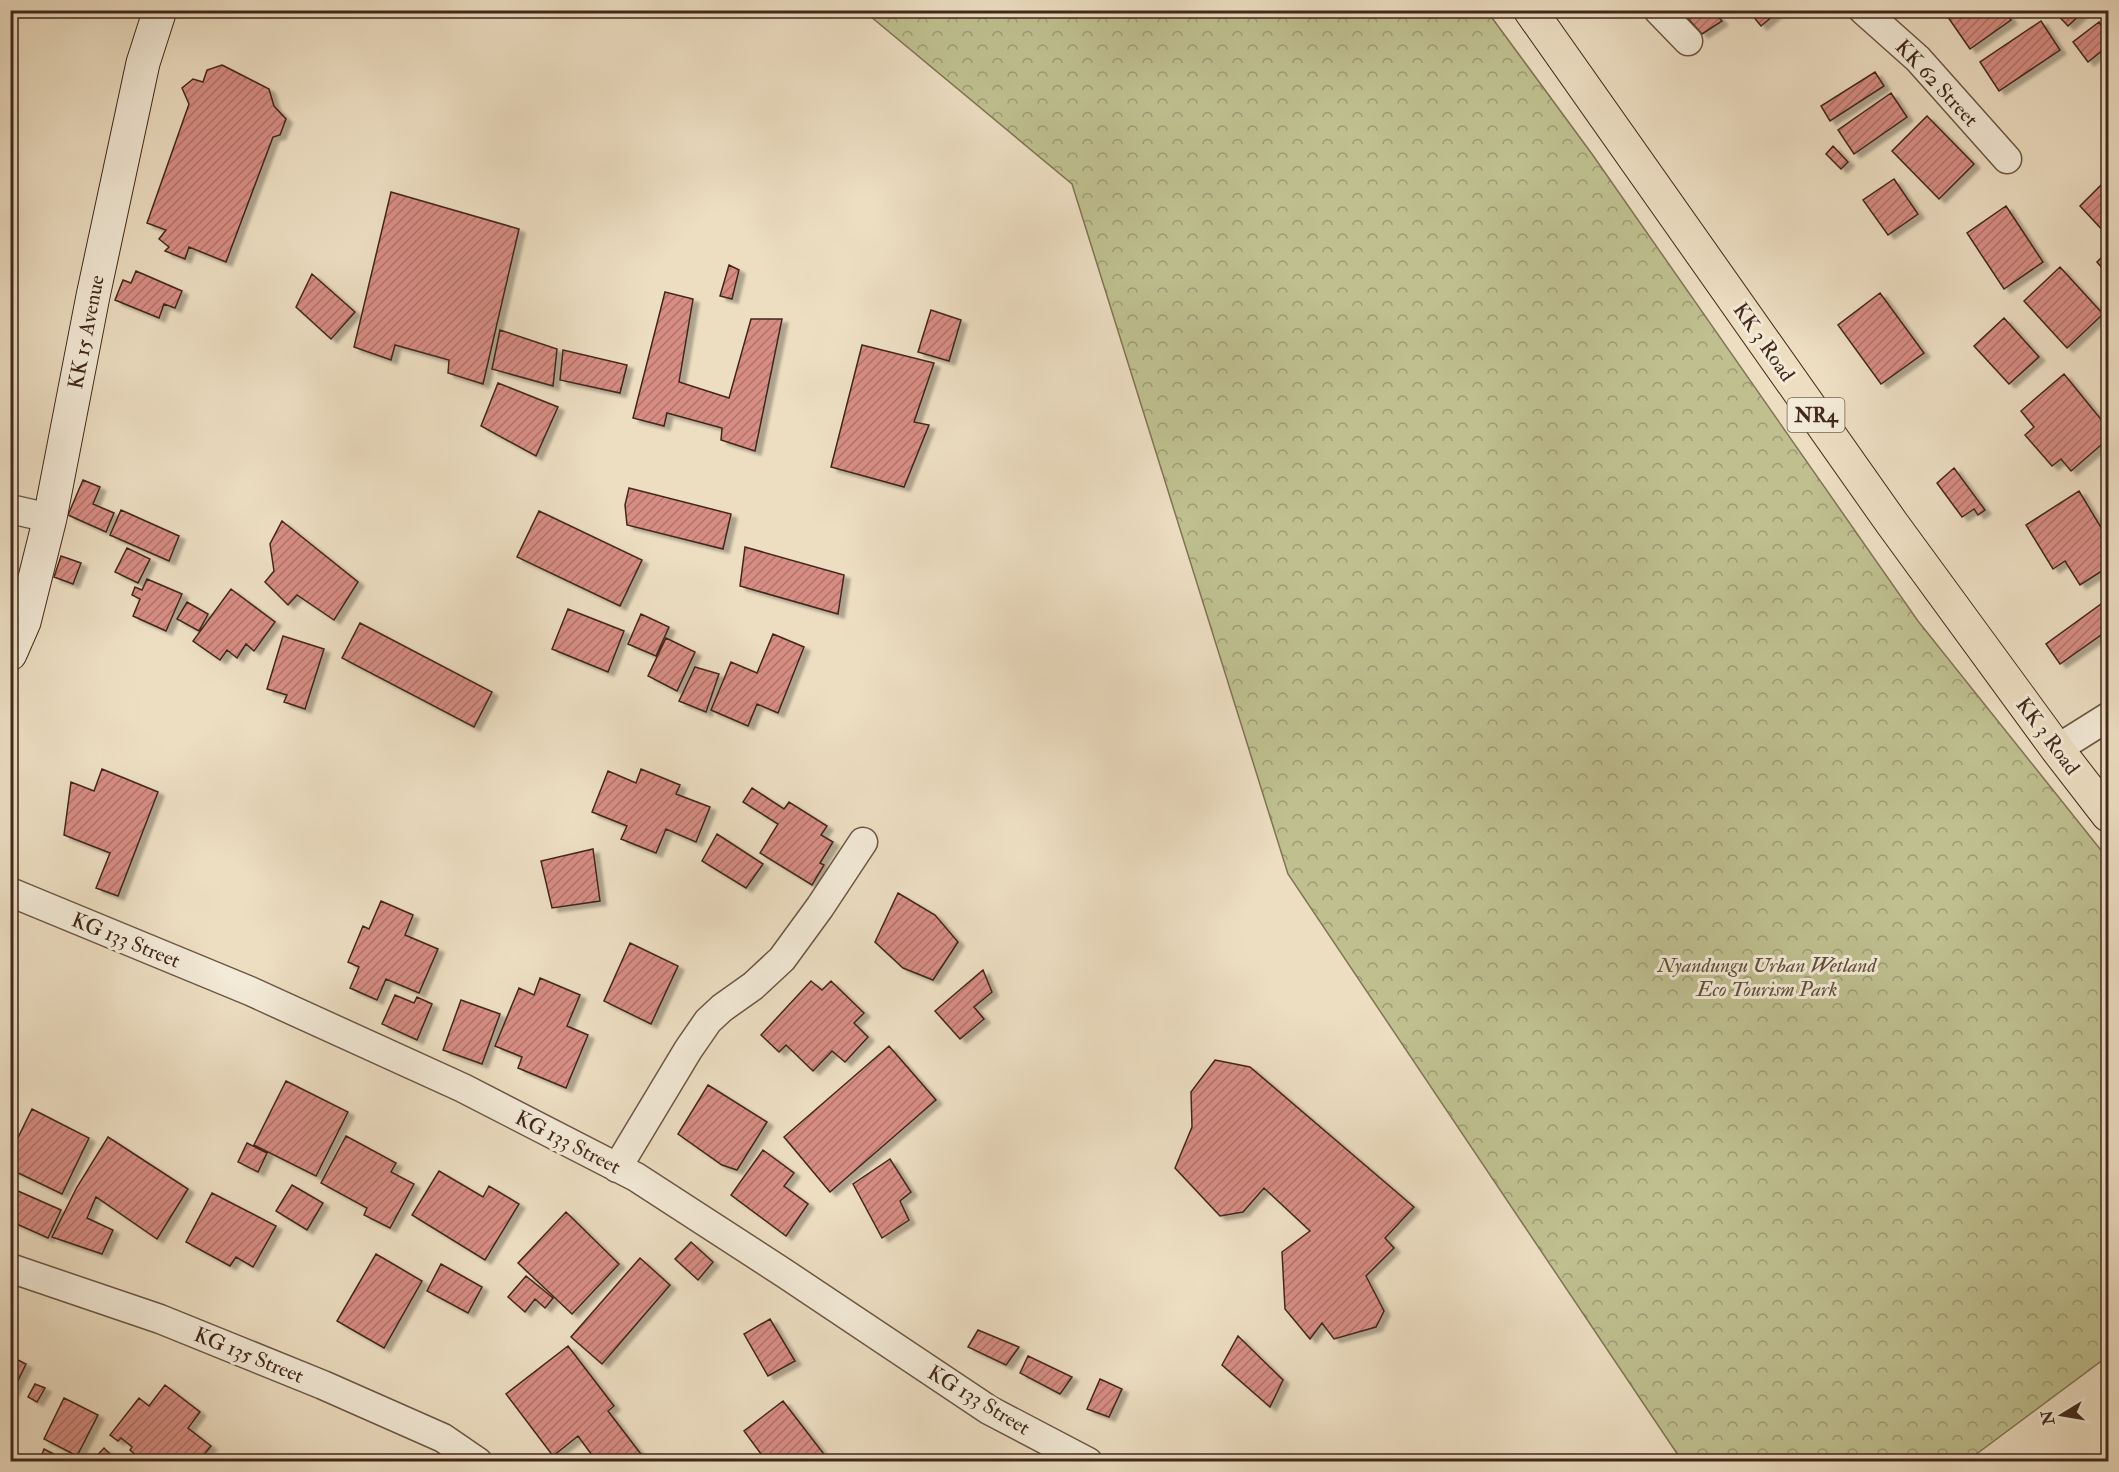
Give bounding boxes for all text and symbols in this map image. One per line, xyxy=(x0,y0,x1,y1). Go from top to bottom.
street label: KK 62 Street xyxy=(1889,34,1984,133)
street label: KK 15 Avenue xyxy=(62,273,111,391)
street label: KK 3 Road xyxy=(1727,298,1801,387)
road number: NR4 xyxy=(1788,398,1844,432)
street label: KK 3 Road xyxy=(2010,692,2086,781)
street label: KG 133 Street xyxy=(68,906,184,975)
park label: Nyandungu Urban Wetland Eco Tourism Park xyxy=(1657,952,1878,1003)
street label: KG 133 Street xyxy=(511,1104,625,1181)
street label: KG 135 Street xyxy=(190,1321,308,1390)
street label: KG 133 Street xyxy=(923,1359,1035,1442)
north arrow xyxy=(2032,1385,2092,1445)
text: N xyxy=(2037,1408,2060,1428)

